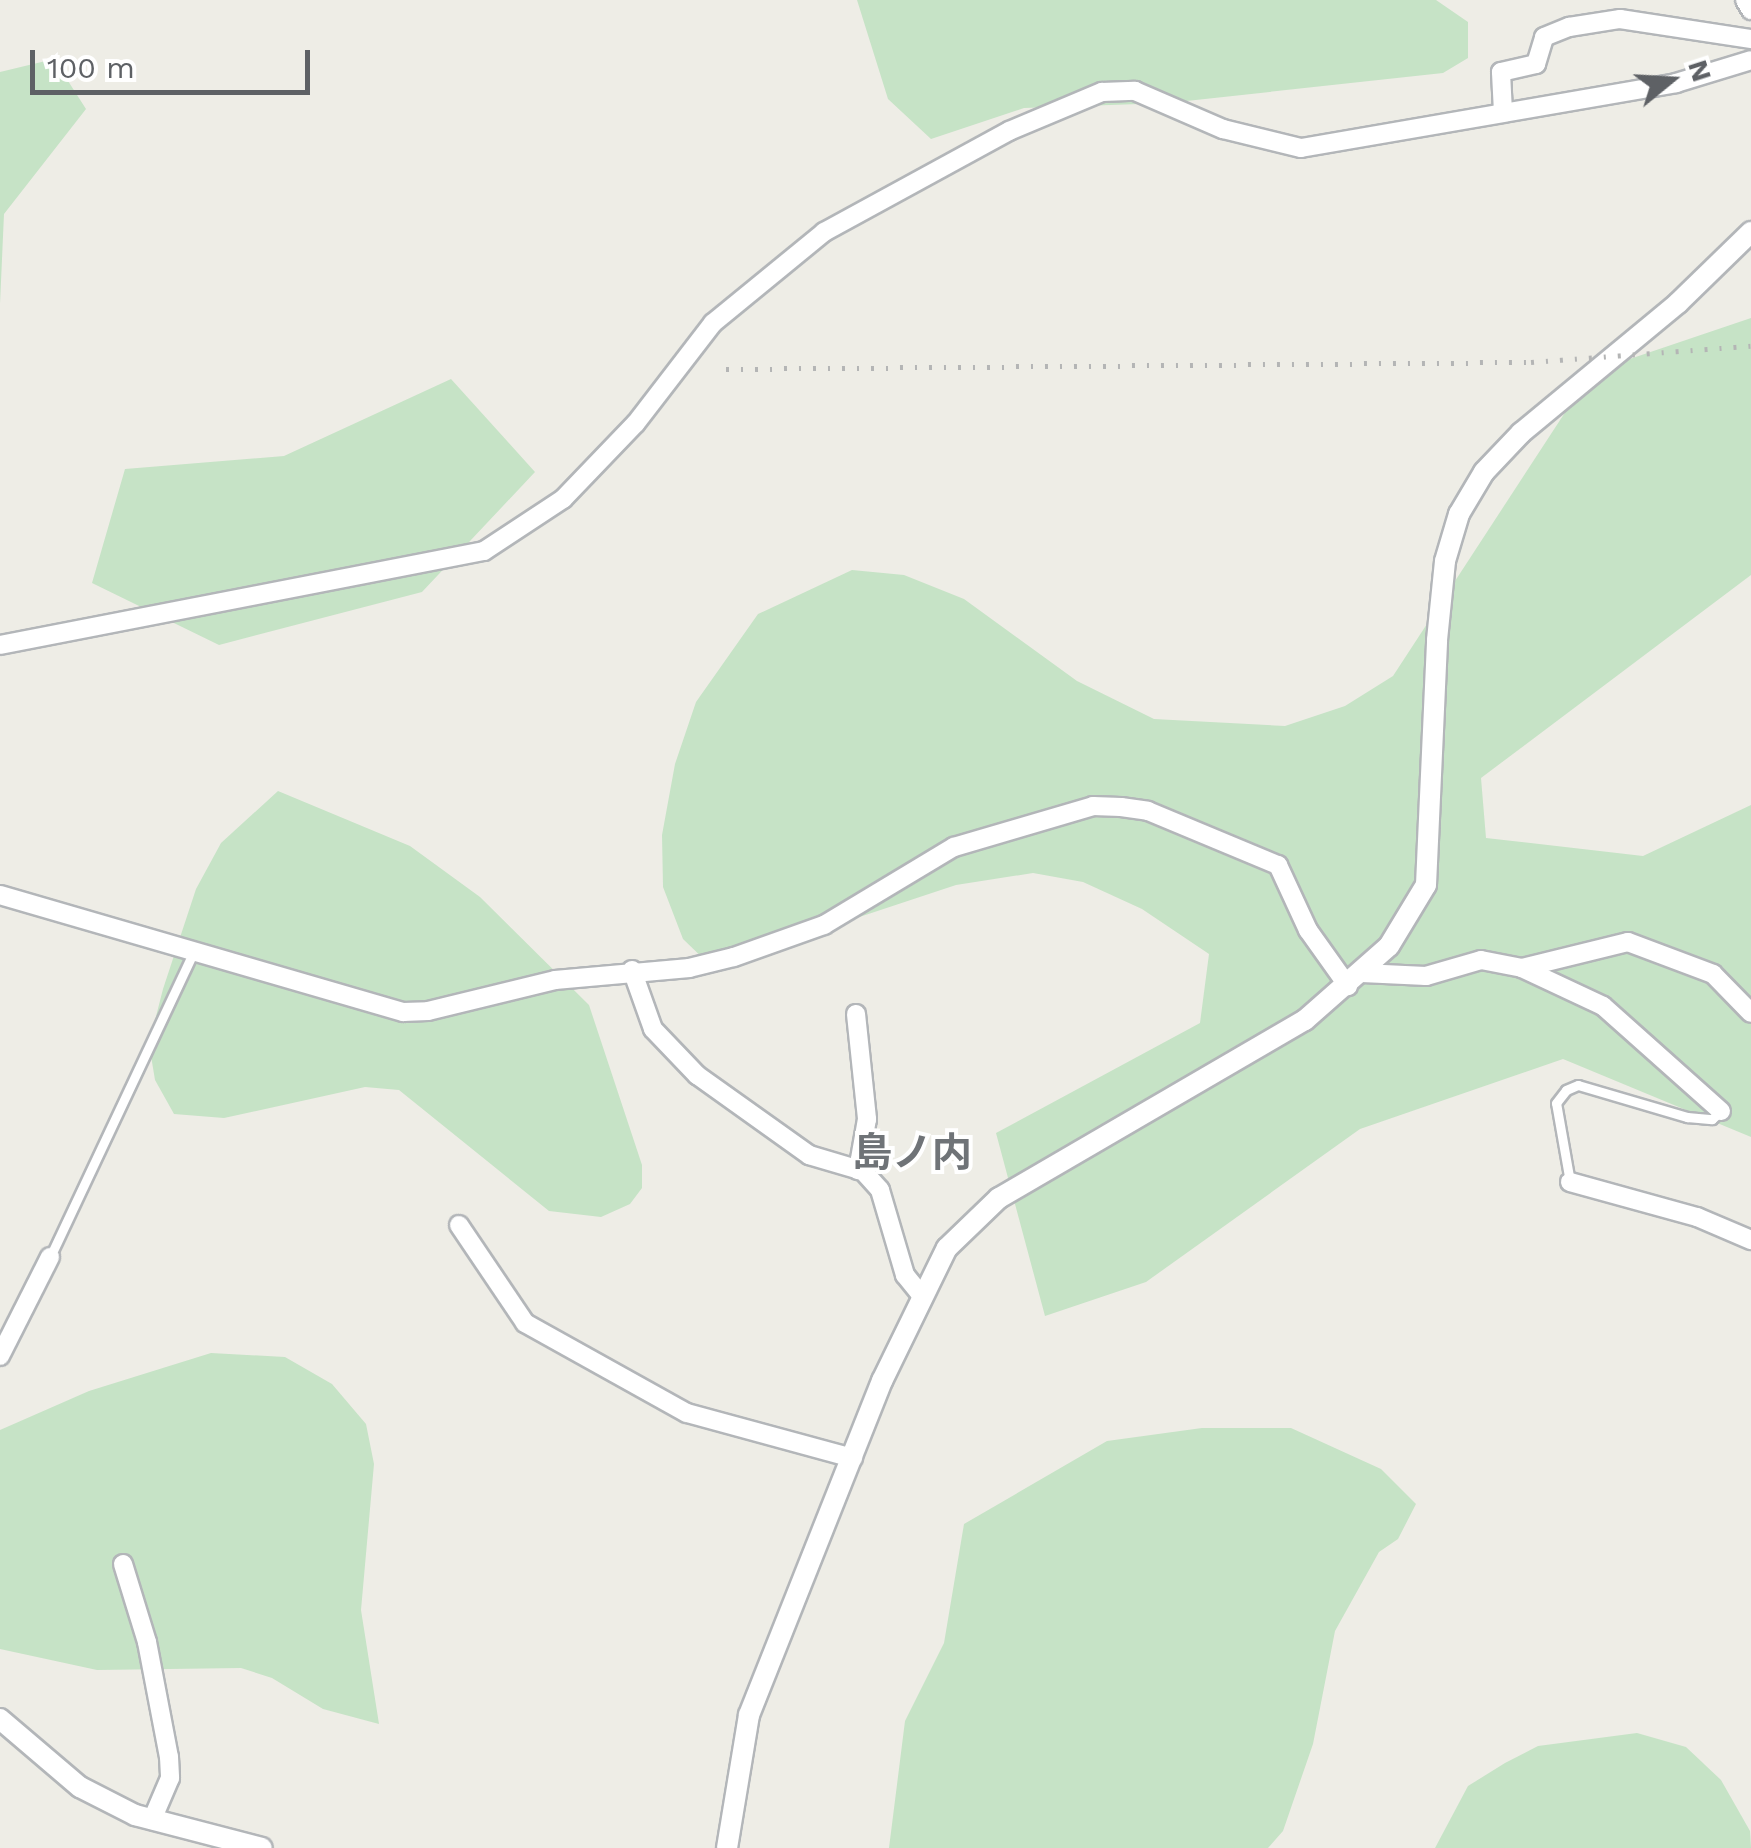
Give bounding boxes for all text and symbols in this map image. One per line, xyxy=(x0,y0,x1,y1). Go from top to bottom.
scale bar xyxy=(35,30,315,92)
north arrow xyxy=(1621,30,1721,130)
text: 100 m xyxy=(47,50,135,85)
text: N xyxy=(1681,56,1719,86)
district label: 島ノ内 xyxy=(852,1129,972,1177)

